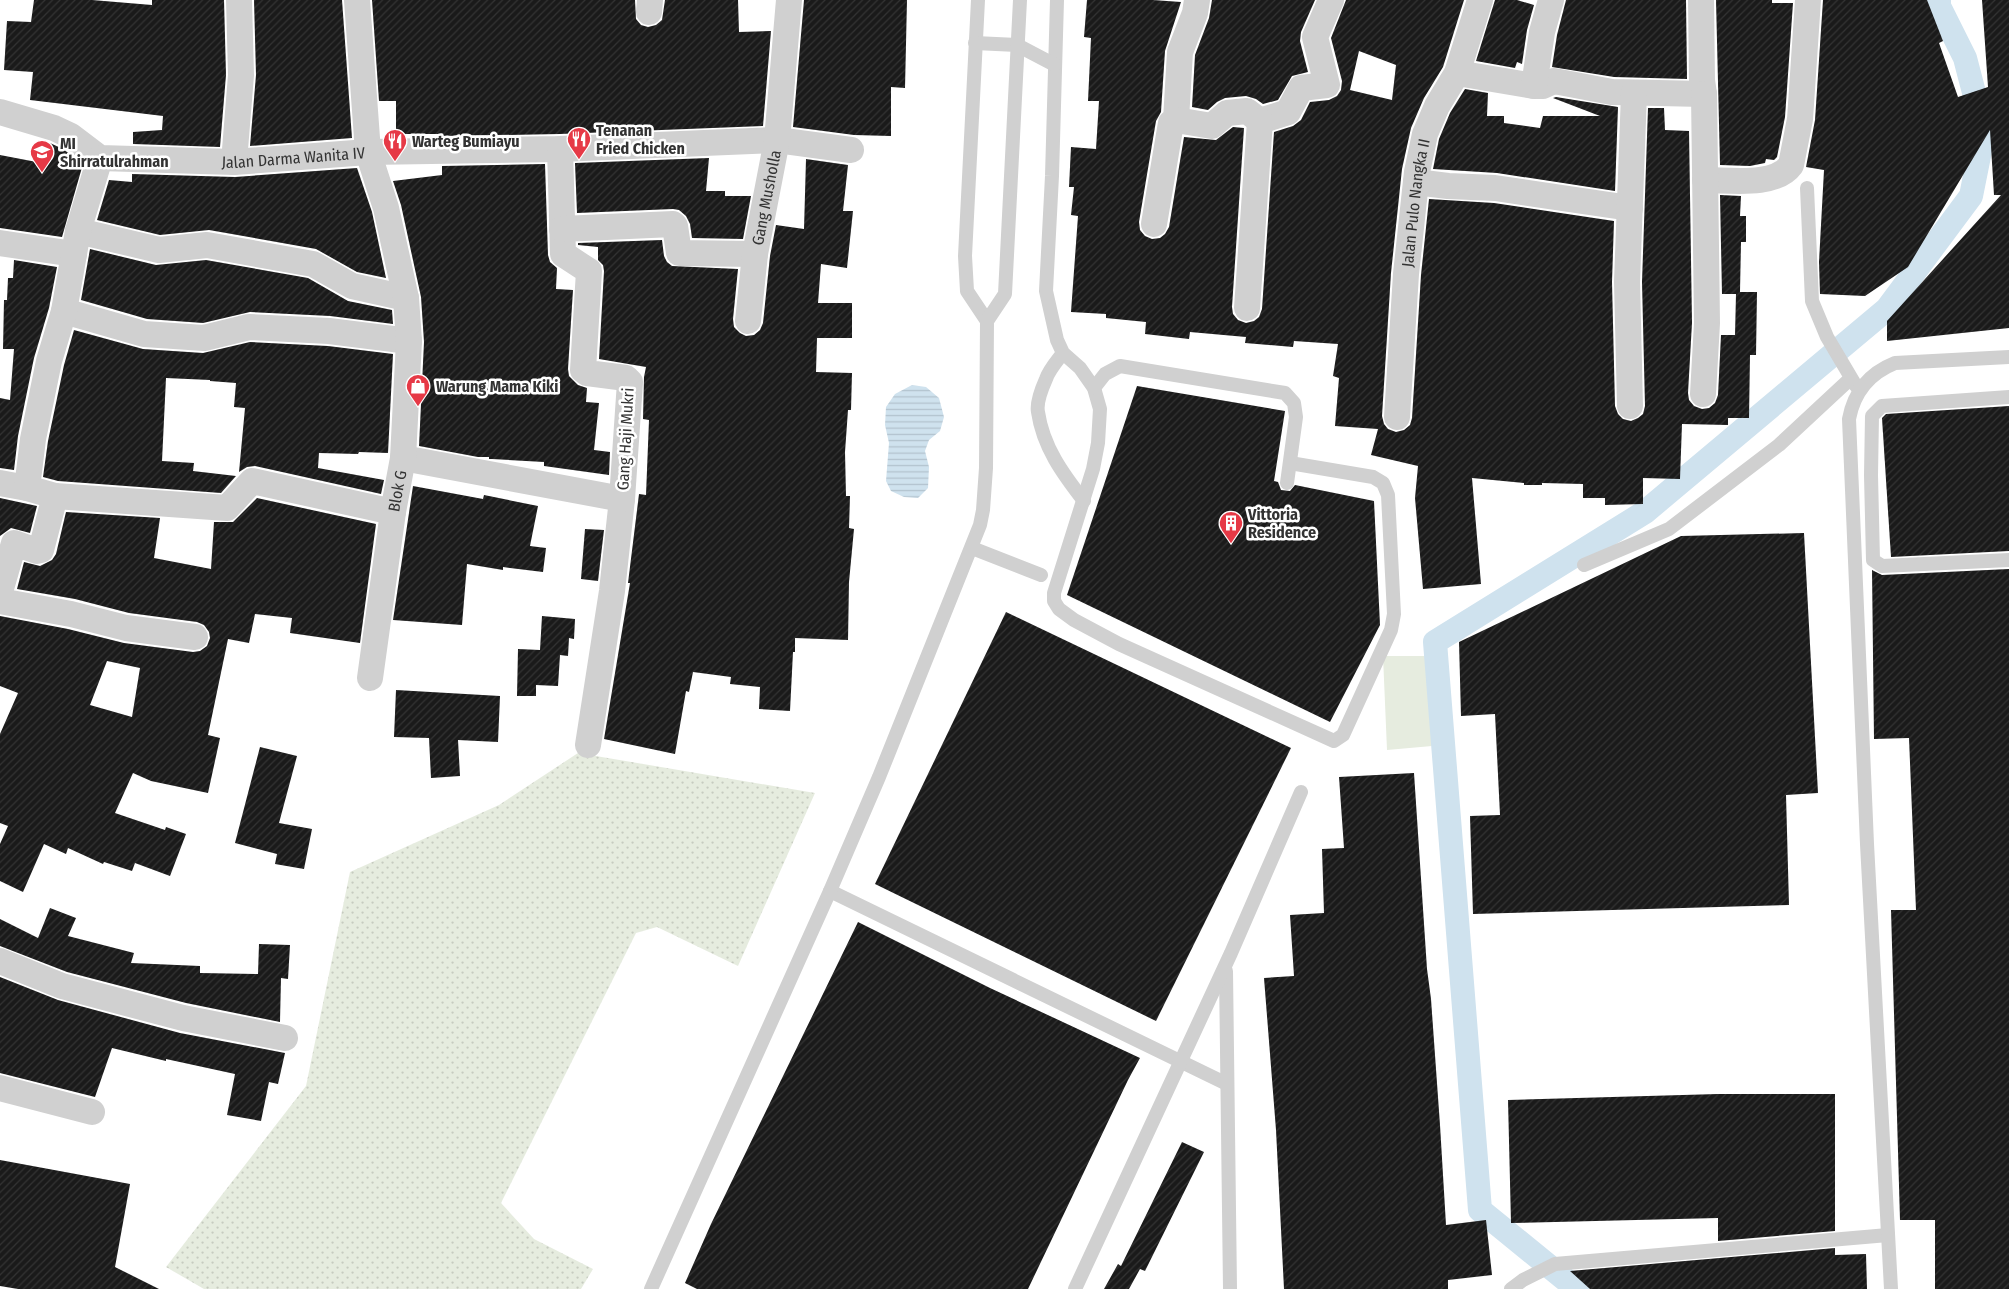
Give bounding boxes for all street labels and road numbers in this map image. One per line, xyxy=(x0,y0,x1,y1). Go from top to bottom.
street label: Jalan Pulo Nangka II xyxy=(1398,137,1434,268)
street label: Jalan Darma Wanita IV xyxy=(221,143,367,172)
street label: Gang Musholla xyxy=(748,148,785,247)
street label: Gang Haji Mukri xyxy=(613,387,638,491)
street label: Blok G xyxy=(384,469,411,513)

